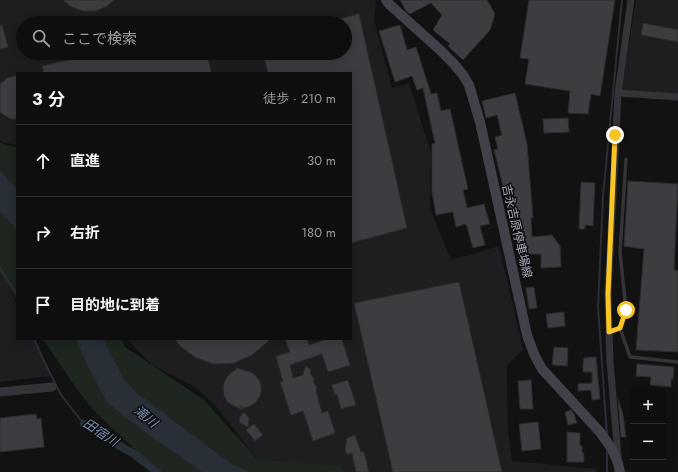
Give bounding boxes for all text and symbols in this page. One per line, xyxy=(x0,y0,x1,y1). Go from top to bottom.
search box xyxy=(16,16,352,60)
icon: search xyxy=(30,27,52,49)
text: ここで検索 xyxy=(62,28,137,50)
text: 3 分 xyxy=(32,87,65,111)
text: 徒歩 · 210 m xyxy=(263,89,336,108)
route end xyxy=(606,126,624,144)
icon: ahead xyxy=(32,150,54,172)
text: 直進 xyxy=(70,150,100,172)
text: 30 m xyxy=(307,151,336,170)
street label: 吉永吉原停車場線 xyxy=(497,182,537,280)
icon: right xyxy=(32,222,54,244)
text: 右折 xyxy=(70,222,100,244)
text: 180 m xyxy=(301,223,336,242)
icon: arrive xyxy=(32,294,54,316)
text: 目的地に到着 xyxy=(70,294,160,316)
route start xyxy=(617,301,635,319)
map controls xyxy=(630,388,666,460)
button: + xyxy=(630,388,666,424)
water label: 滝川 xyxy=(130,401,163,433)
water label: 田宿川 xyxy=(79,414,124,452)
button: − xyxy=(630,424,666,460)

